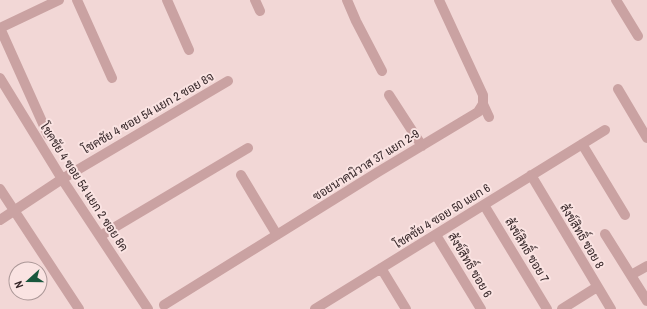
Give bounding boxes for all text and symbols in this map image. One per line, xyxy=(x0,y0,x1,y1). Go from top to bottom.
street label: โชคชัย 4 ซอย 54 แยก 2 ซอย 8จ xyxy=(78,69,217,158)
street label: โชคชัย 4 ซอย 54 แยก 2 ซอย 8ค xyxy=(36,119,132,254)
street label: ซอยนาคนิวาส 37 แยก 2-9 xyxy=(310,126,422,204)
street label: โชคชัย 4 ซอย 50 แยก 6 xyxy=(390,180,493,253)
street label: สังข์สิทธิ์ ซอย 8 xyxy=(556,199,611,271)
street label: สังข์สิทธิ์ ซอย 7 xyxy=(501,213,556,286)
street label: สังข์สิทธิ์ ซอย 6 xyxy=(444,228,499,300)
north arrow xyxy=(8,261,48,301)
text: N xyxy=(11,279,26,290)

